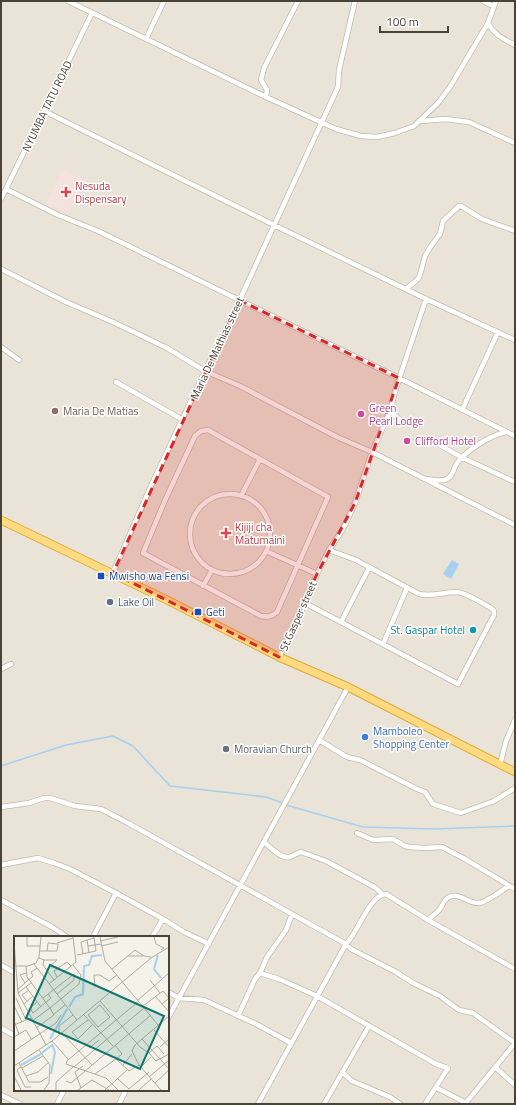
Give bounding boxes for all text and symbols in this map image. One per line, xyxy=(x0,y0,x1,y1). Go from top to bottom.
scale bar xyxy=(380,8,448,34)
text: 100 m xyxy=(386,12,419,31)
street label: NYUMBA TATU ROAD xyxy=(18,58,76,154)
place label: Nesuda Dispensary xyxy=(75,178,127,207)
marker: Nesuda Dispensary xyxy=(60,186,72,198)
street label: Maria De Mathias street xyxy=(186,294,248,402)
place label: Green Pearl Lodge xyxy=(369,400,424,429)
place label: Maria De Matias xyxy=(63,403,139,419)
marker: Maria De Matias xyxy=(50,406,60,416)
marker: Green Pearl Lodge xyxy=(356,409,366,419)
place label: Clifford Hotel xyxy=(415,433,476,449)
marker: Clifford Hotel xyxy=(402,436,412,446)
place label: Kijiji cha Matumaini xyxy=(235,519,285,548)
marker: Kijiji cha Matumaini xyxy=(220,527,232,539)
place label: Mwisho wa Fensi xyxy=(109,568,189,584)
marker: Mwisho wa Fensi xyxy=(96,571,106,581)
street label: St.Gasper street xyxy=(276,579,321,653)
place label: Lake Oil xyxy=(118,594,154,610)
marker: Lake Oil xyxy=(105,597,115,607)
place label: Geti xyxy=(206,604,225,620)
marker: Geti xyxy=(193,607,203,617)
place label: St. Gaspar Hotel xyxy=(390,622,465,638)
marker: St. Gaspar Hotel xyxy=(468,625,478,635)
place label: Mamboleo Shopping Center xyxy=(373,723,449,752)
marker: Mamboleo Shopping Center xyxy=(360,732,370,742)
place label: Moravian Church xyxy=(234,741,312,757)
marker: Moravian Church xyxy=(221,744,231,754)
inset map xyxy=(14,936,169,1091)

